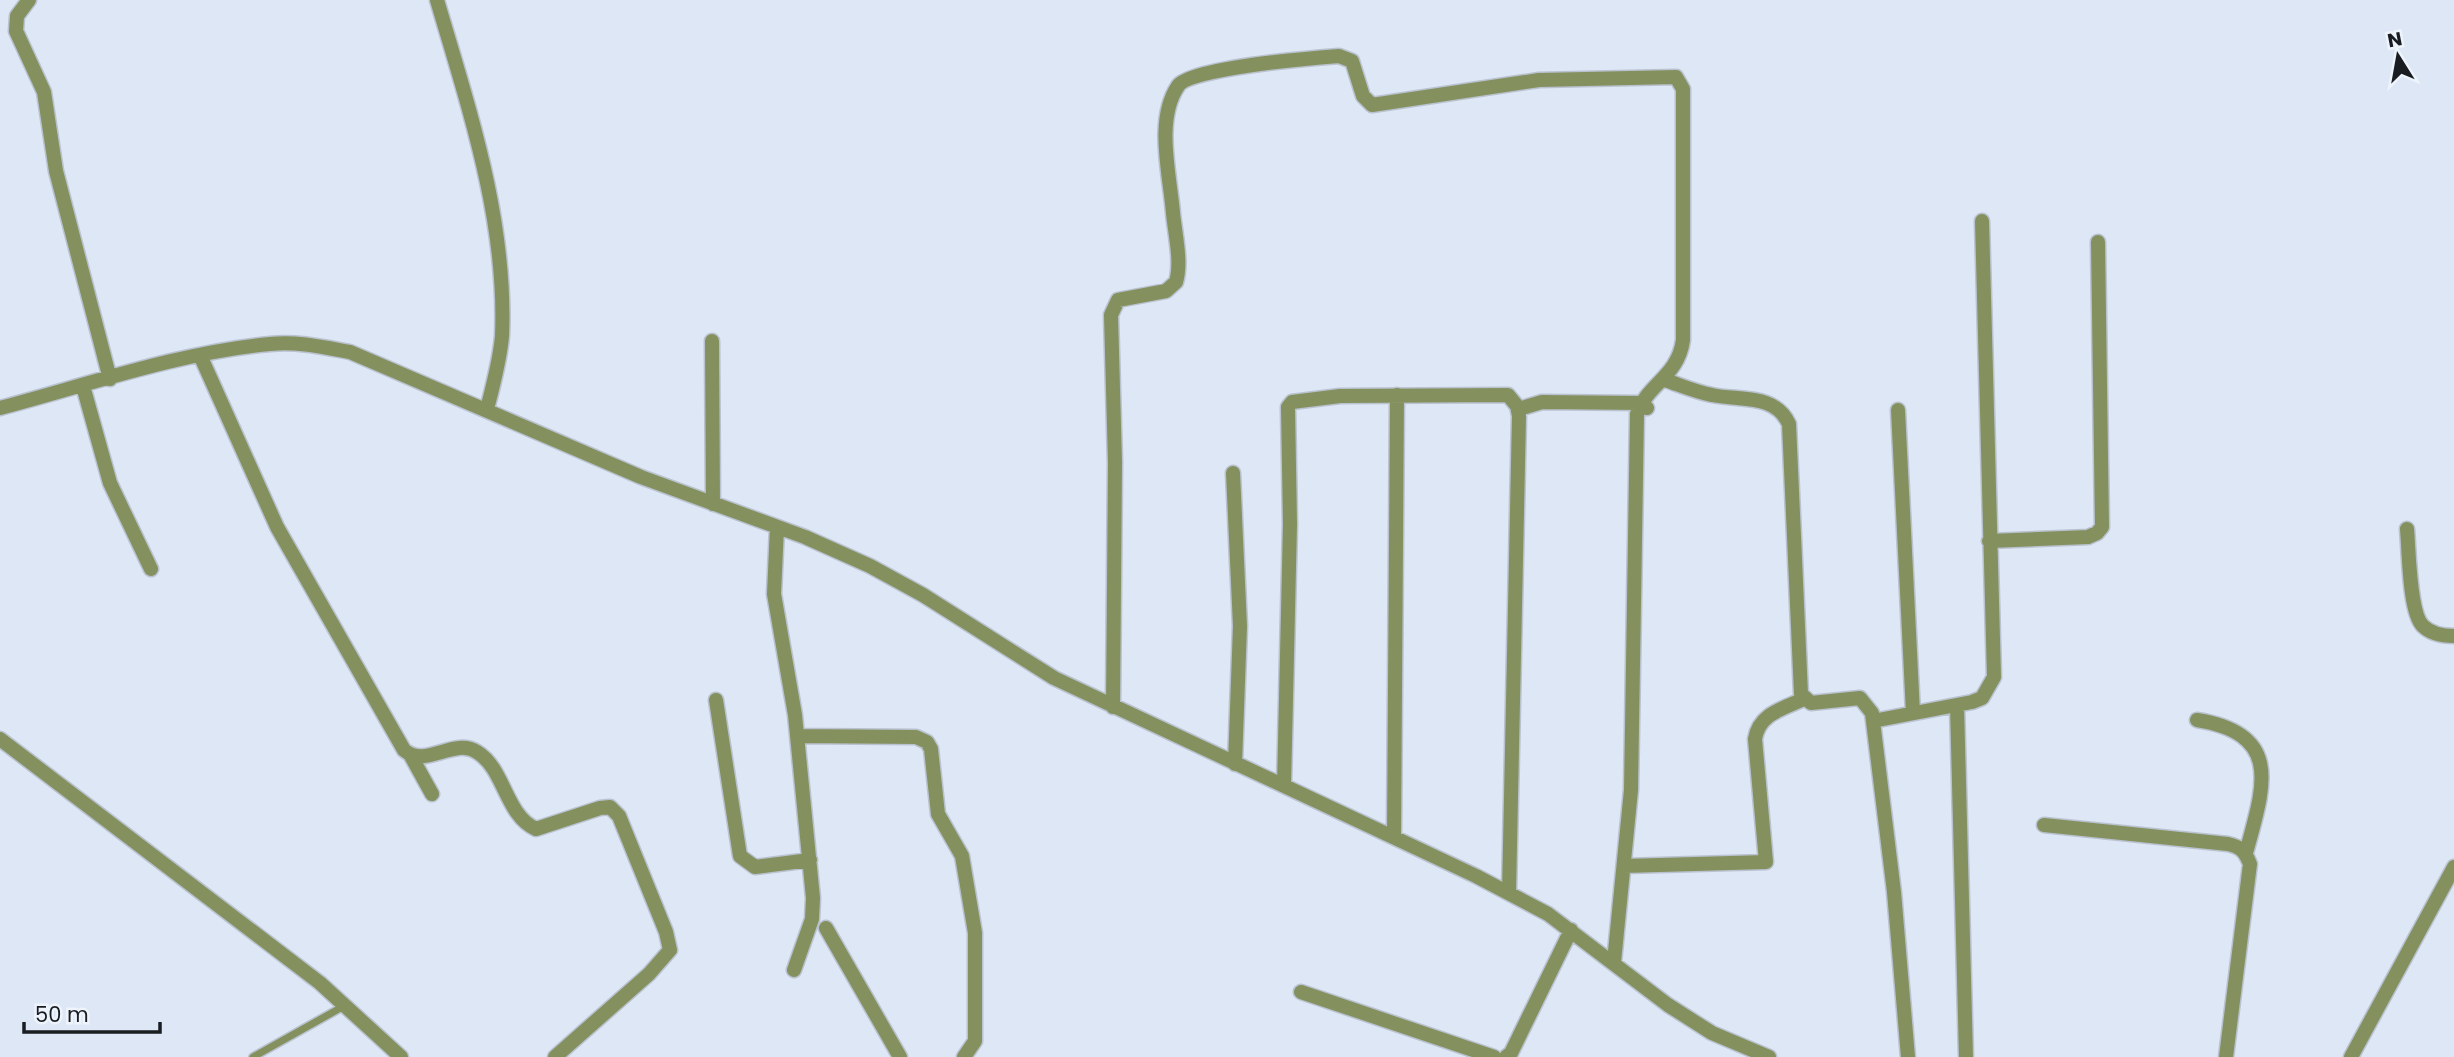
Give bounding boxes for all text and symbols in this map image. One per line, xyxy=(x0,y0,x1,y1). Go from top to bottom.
north arrow xyxy=(2363,21,2433,91)
text: N xyxy=(2385,25,2404,54)
scale bar xyxy=(24,990,161,1034)
text: 50 m xyxy=(35,1000,89,1029)

